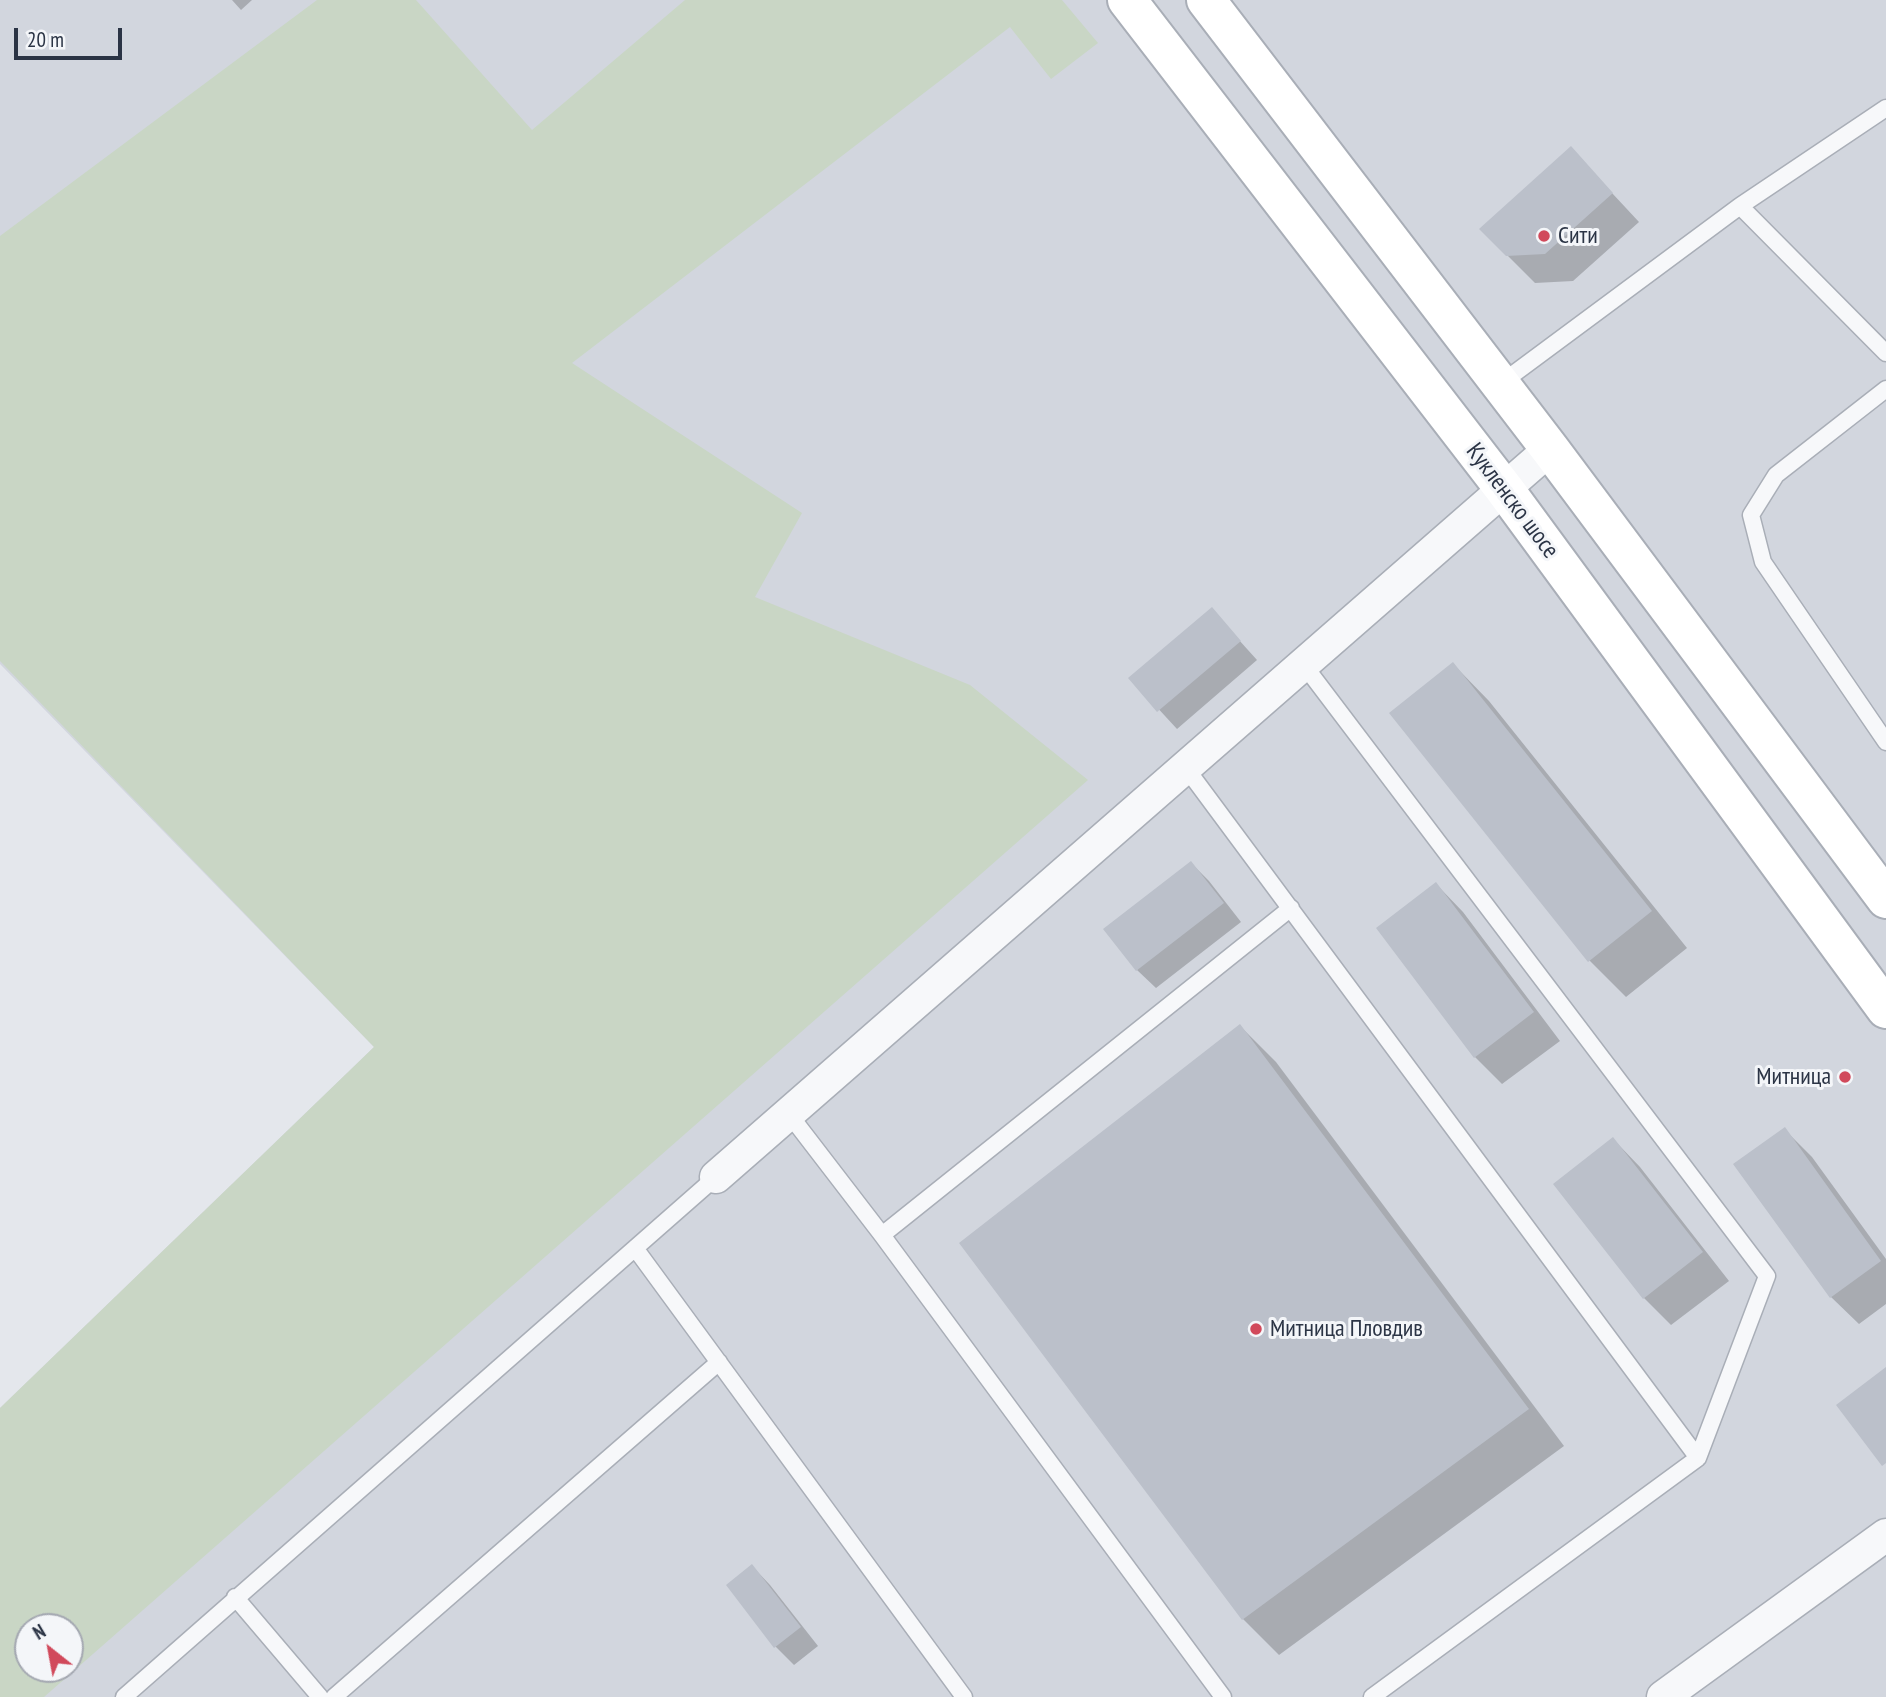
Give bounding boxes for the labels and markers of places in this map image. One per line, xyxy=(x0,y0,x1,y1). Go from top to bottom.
place label: Сити xyxy=(1558,222,1598,250)
marker: Сити xyxy=(1536,228,1552,244)
place label: Митница xyxy=(1756,1063,1831,1091)
marker: Митница xyxy=(1837,1069,1853,1085)
place label: Митница Пловдив xyxy=(1270,1315,1423,1343)
marker: Митница Пловдив xyxy=(1248,1321,1264,1337)

